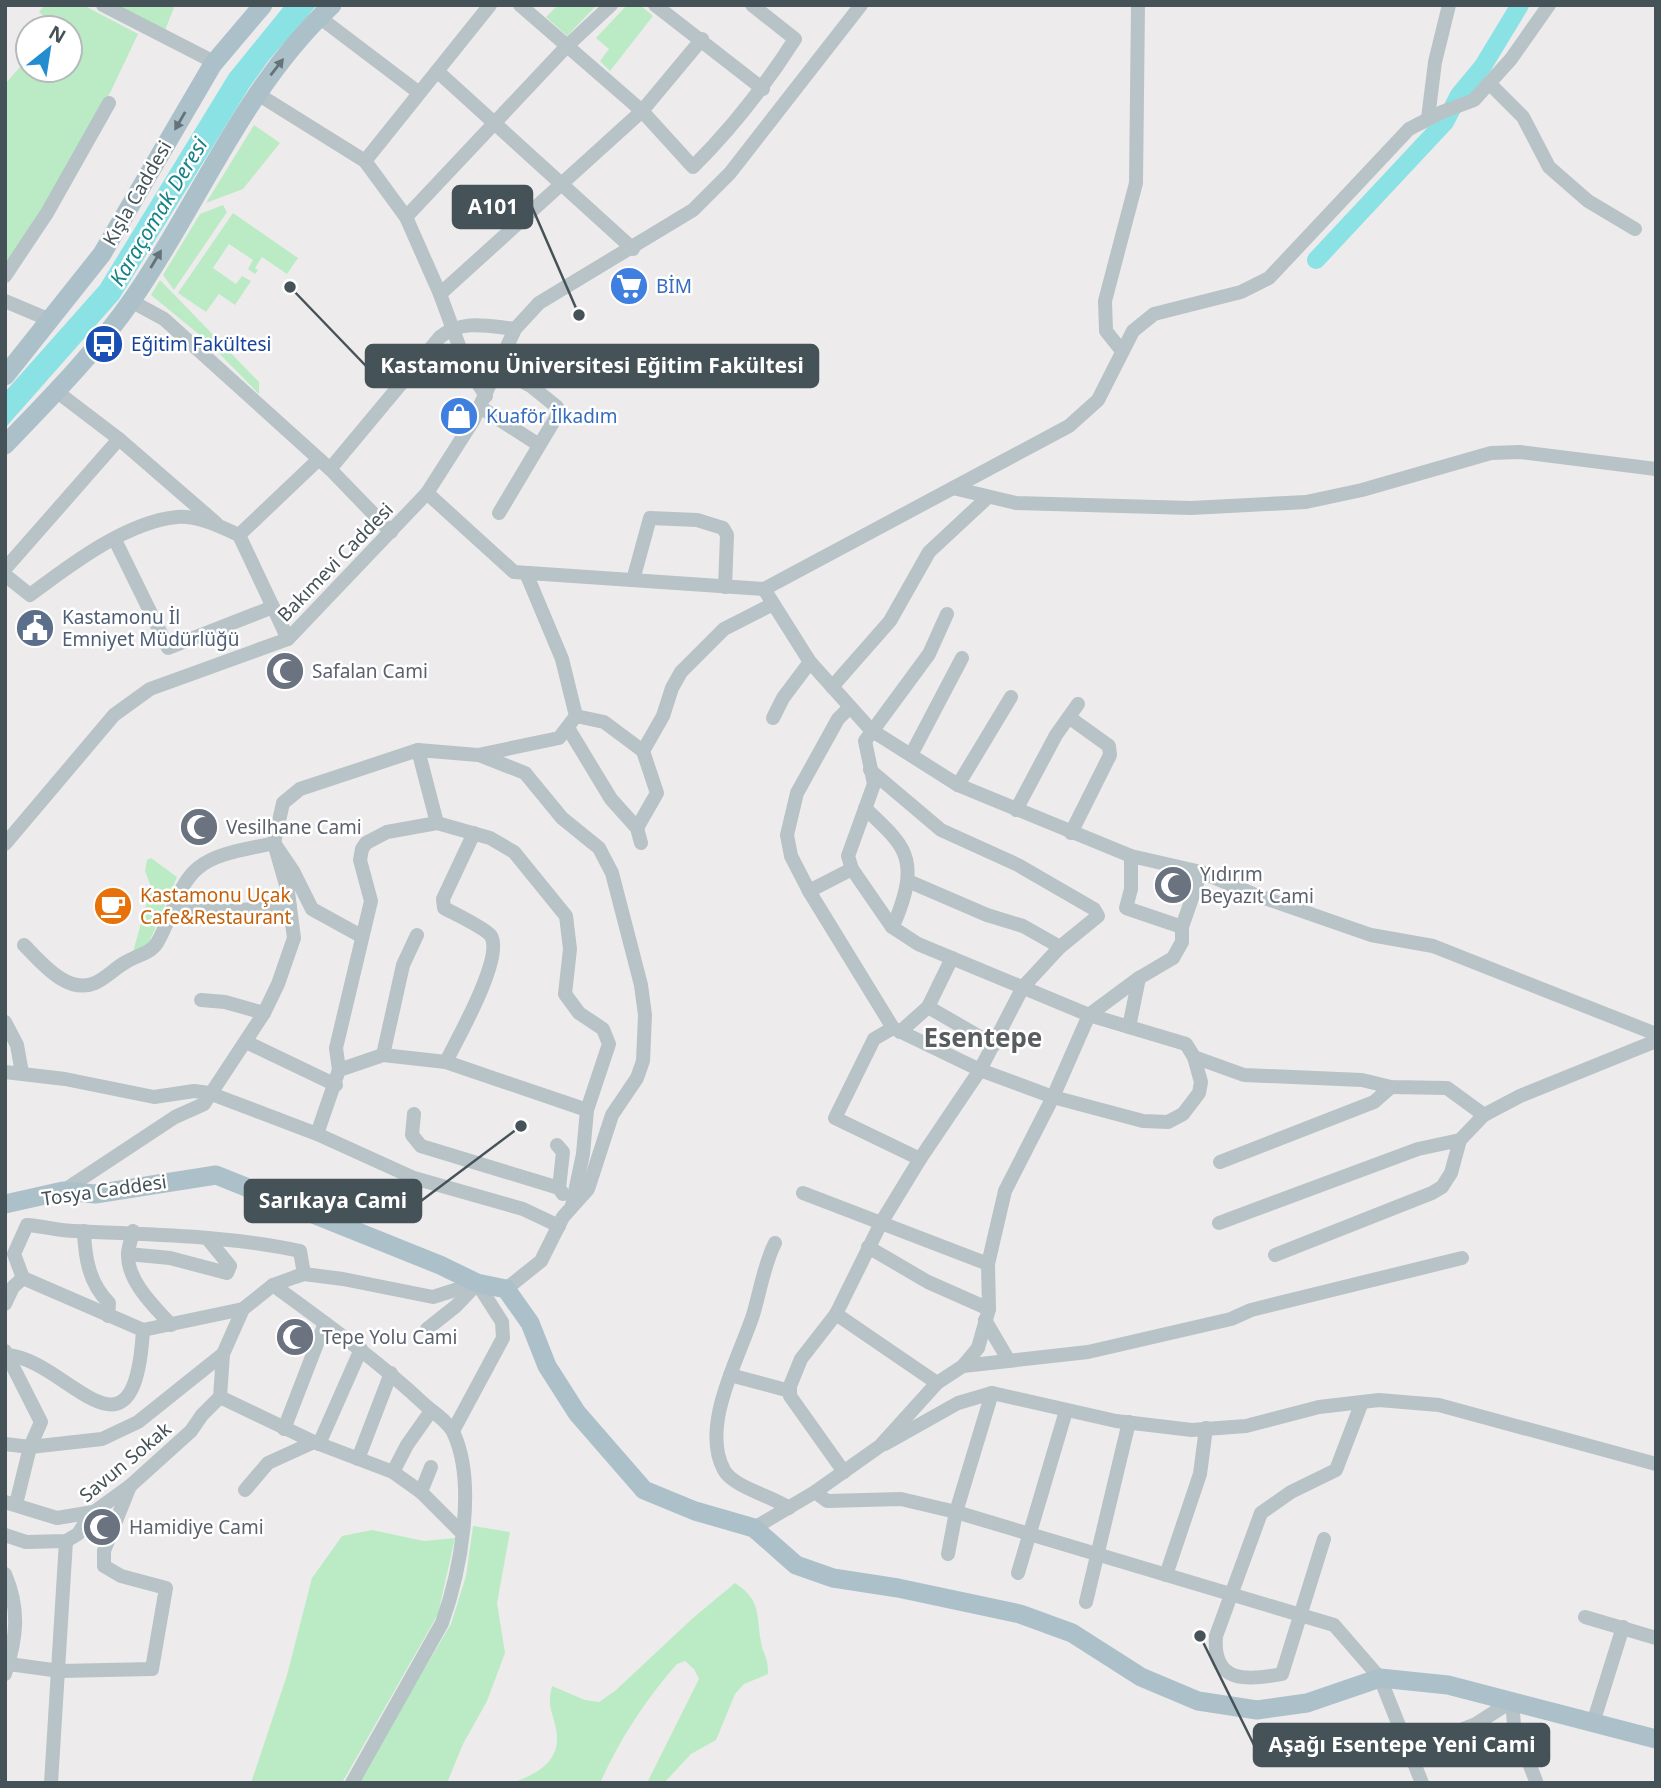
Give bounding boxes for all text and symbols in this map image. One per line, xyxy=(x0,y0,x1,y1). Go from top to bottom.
north arrow xyxy=(14,14,84,84)
text: N xyxy=(44,19,71,49)
one-way arrow xyxy=(269,58,284,75)
one-way arrow xyxy=(173,111,186,130)
water label: Karaçomak Deresi xyxy=(103,132,214,291)
street label: Kışla Caddesi xyxy=(96,136,178,250)
callout: A101 xyxy=(453,186,532,228)
text: A101 xyxy=(468,192,518,220)
one-way arrow xyxy=(150,250,163,269)
supermarket icon: BİM xyxy=(608,265,650,307)
place label: BİM xyxy=(656,273,692,299)
bus stop icon: Eğitim Fakültesi xyxy=(83,323,125,365)
place label: Eğitim Fakültesi xyxy=(131,331,272,357)
callout: Kastamonu Üniversitesi Eğitim Fakültesi xyxy=(366,345,818,387)
text: Kastamonu Üniversitesi Eğitim Fakültesi xyxy=(380,351,804,379)
shop icon: Kuaför İlkadım xyxy=(438,395,480,437)
place label: Kuaför İlkadım xyxy=(486,403,617,429)
street label: Bakımevi Caddesi xyxy=(271,497,399,627)
place label: Kastamonu İl Emniyet Müdürlüğü xyxy=(62,604,240,652)
public building icon: Kastamonu İl Emniyet Müdürlüğü xyxy=(14,607,56,649)
mosque icon: Safalan Cami xyxy=(264,650,306,692)
place label: Safalan Cami xyxy=(312,658,428,684)
mosque icon: Vesilhane Cami xyxy=(178,806,220,848)
place label: Vesilhane Cami xyxy=(226,814,362,840)
place label: Yıdırım Beyazıt Cami xyxy=(1200,861,1314,909)
mosque icon: Yıdırım Beyazıt Cami xyxy=(1152,864,1194,906)
place label: Kastamonu Uçak Cafe&Restaurant xyxy=(140,882,292,930)
cafe icon: Kastamonu Uçak Cafe&Restaurant xyxy=(92,885,134,927)
district label: Esentepe xyxy=(924,1019,1042,1055)
street label: Tosya Caddesi xyxy=(40,1168,168,1212)
callout: Sarıkaya Cami xyxy=(245,1180,421,1222)
text: Sarıkaya Cami xyxy=(259,1186,407,1214)
mosque icon: Tepe Yolu Cami xyxy=(274,1316,316,1358)
place label: Tepe Yolu Cami xyxy=(322,1324,458,1350)
street label: Savun Sokak xyxy=(74,1416,176,1508)
mosque icon: Hamidiye Cami xyxy=(81,1506,123,1548)
place label: Hamidiye Cami xyxy=(129,1514,264,1540)
callout: Aşağı Esentepe Yeni Cami xyxy=(1254,1724,1549,1766)
text: Aşağı Esentepe Yeni Cami xyxy=(1269,1730,1535,1758)

